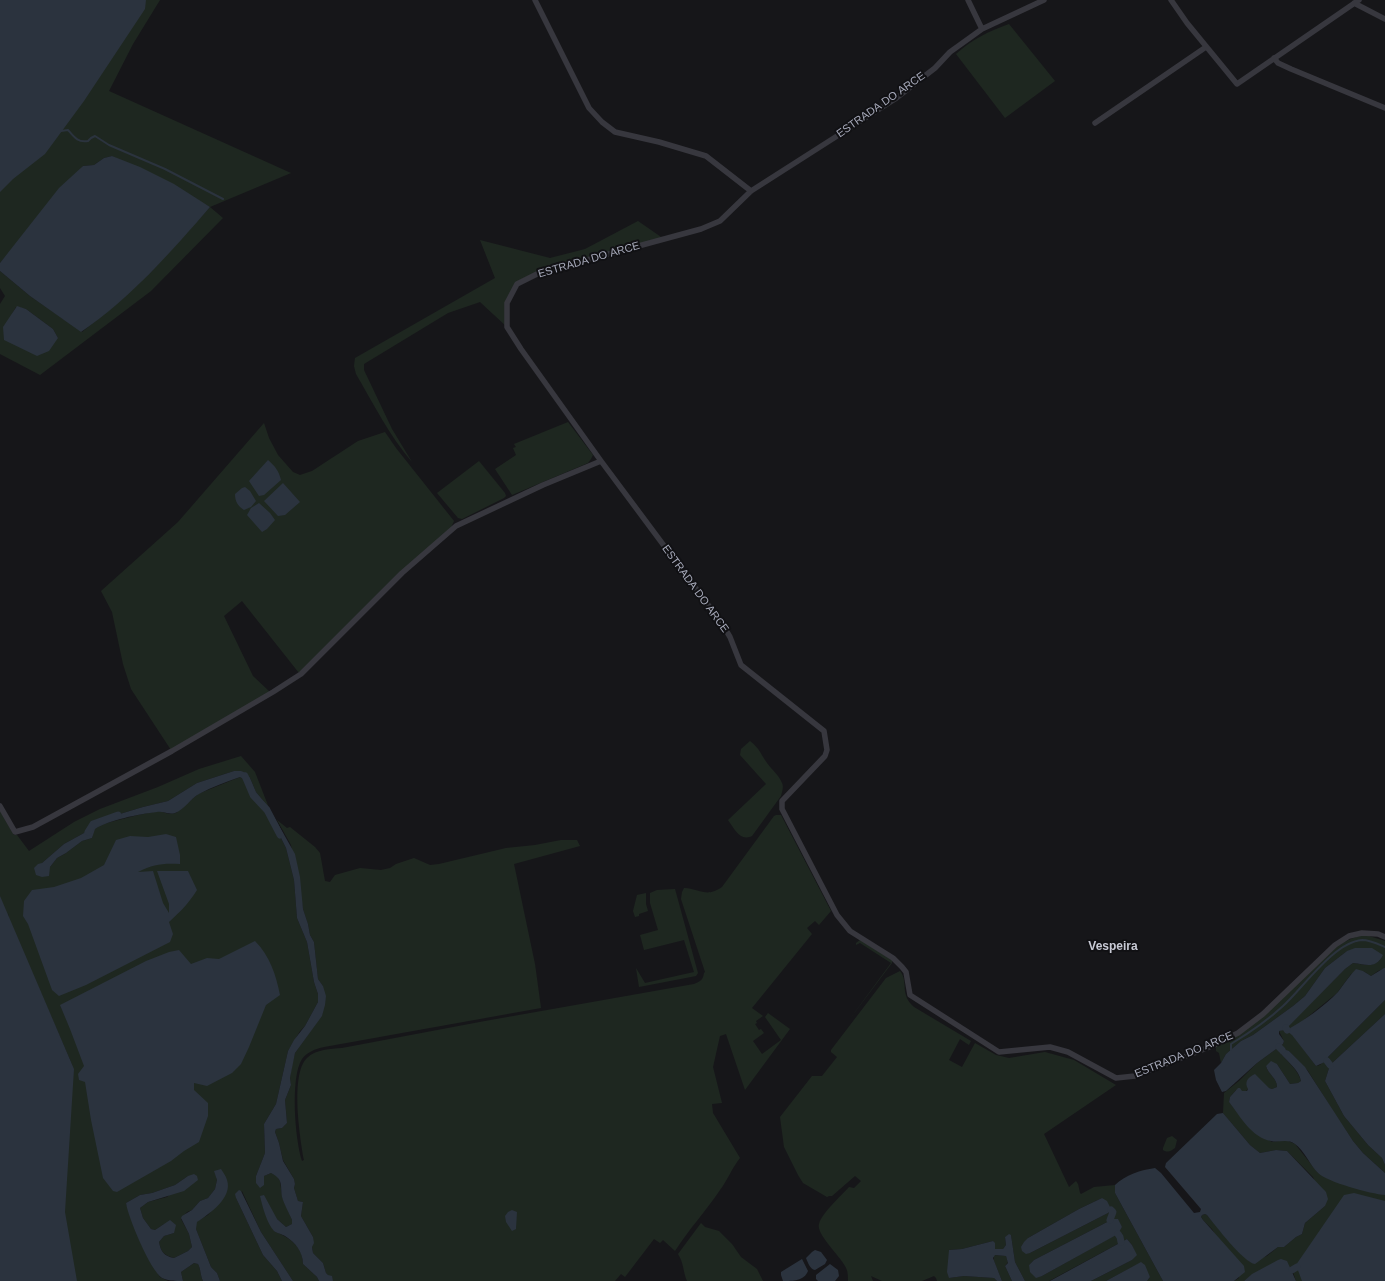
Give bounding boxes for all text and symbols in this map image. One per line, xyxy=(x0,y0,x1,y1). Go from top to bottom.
street label: ESTRADA DO ARCE xyxy=(834,69,928,141)
street label: ESTRADA DO ARCE xyxy=(537,239,641,281)
street label: ESTRADA DO ARCE xyxy=(659,543,731,635)
district label: Vespeira xyxy=(1088,940,1138,954)
street label: ESTRADA DO ARCE xyxy=(1133,1029,1235,1081)

